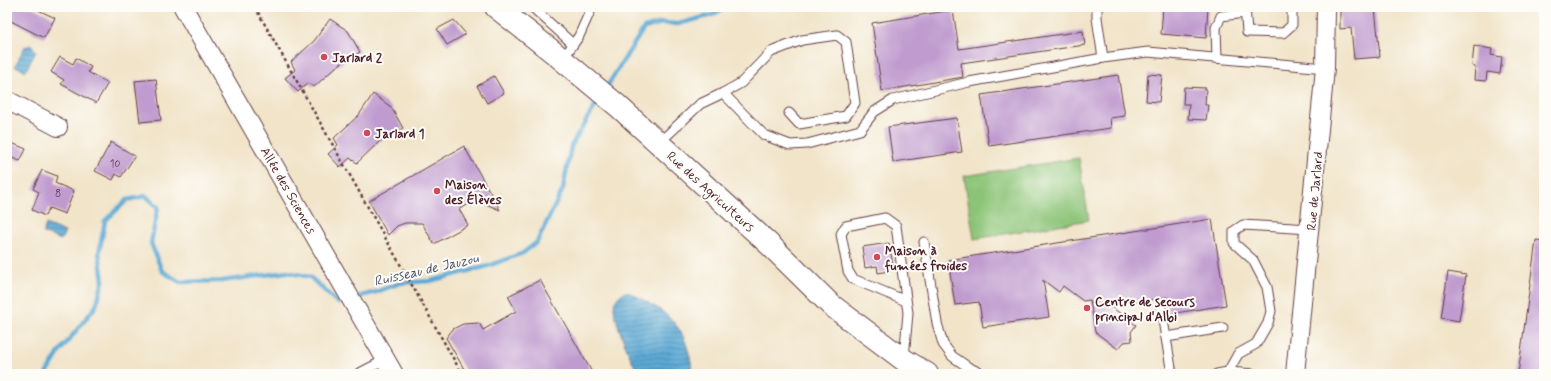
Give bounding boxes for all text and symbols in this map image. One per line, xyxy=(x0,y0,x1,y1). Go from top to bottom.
place label: Jarlard 2 xyxy=(332,50,383,67)
marker: Jarlard 2 xyxy=(319,52,329,62)
place label: Jarlard 1 xyxy=(375,126,425,143)
marker: Jarlard 1 xyxy=(362,128,372,138)
street label: Allée des Sciences xyxy=(256,144,320,237)
street label: Rue des Agriculteurs xyxy=(662,148,757,237)
street label: Rue de Jarlard xyxy=(1304,151,1327,231)
house number: 10 xyxy=(109,157,121,171)
place label: Maison des Élèves xyxy=(445,177,502,209)
marker: Maison des Élèves xyxy=(432,186,442,196)
house number: 8 xyxy=(55,187,61,201)
place label: Maison à fumées froides xyxy=(884,243,967,275)
water label: Ruisseau de Jauzou xyxy=(372,249,481,291)
marker: Maison à fumées froides xyxy=(872,252,882,262)
place label: Centre de secours principal d'Albi xyxy=(1095,294,1195,326)
marker: Centre de secours principal d'Albi xyxy=(1082,303,1092,313)

